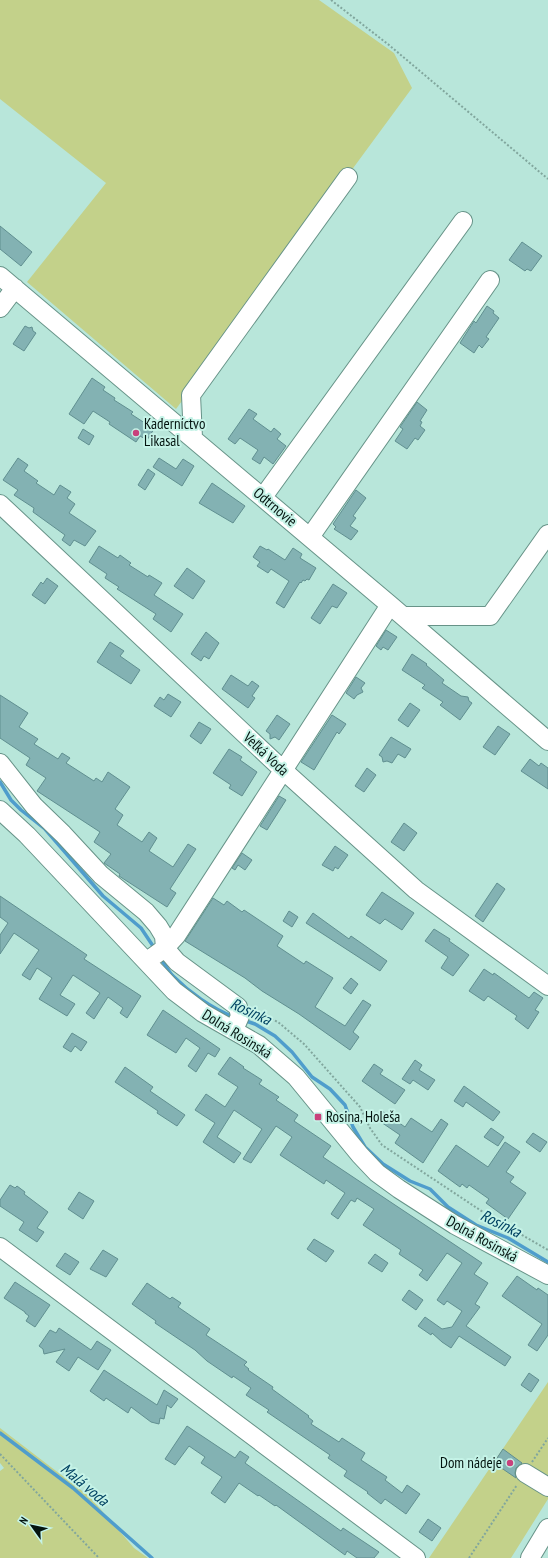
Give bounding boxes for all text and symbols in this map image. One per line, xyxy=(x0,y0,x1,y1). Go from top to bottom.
place label: Kaderníctvo Likasal xyxy=(144,414,205,450)
marker: Kaderníctvo Likasal xyxy=(131,428,141,438)
street label: Odtrnovie xyxy=(250,483,301,530)
street label: Veľká Voda xyxy=(239,727,293,780)
water label: Rosinka xyxy=(228,993,276,1030)
street label: Dolná Rosinská xyxy=(199,1005,276,1062)
place label: Rosina, Holeša xyxy=(326,1107,400,1126)
marker: Rosina, Holeša xyxy=(313,1112,323,1122)
water label: Rosinka xyxy=(478,1205,526,1242)
street label: Dolná Rosinská xyxy=(443,1211,521,1266)
place label: Dom nádeje xyxy=(440,1453,502,1472)
water label: Malá voda xyxy=(57,1458,114,1511)
marker: Dom nádeje xyxy=(505,1458,515,1468)
north arrow xyxy=(12,1506,52,1546)
text: N xyxy=(16,1514,31,1527)

